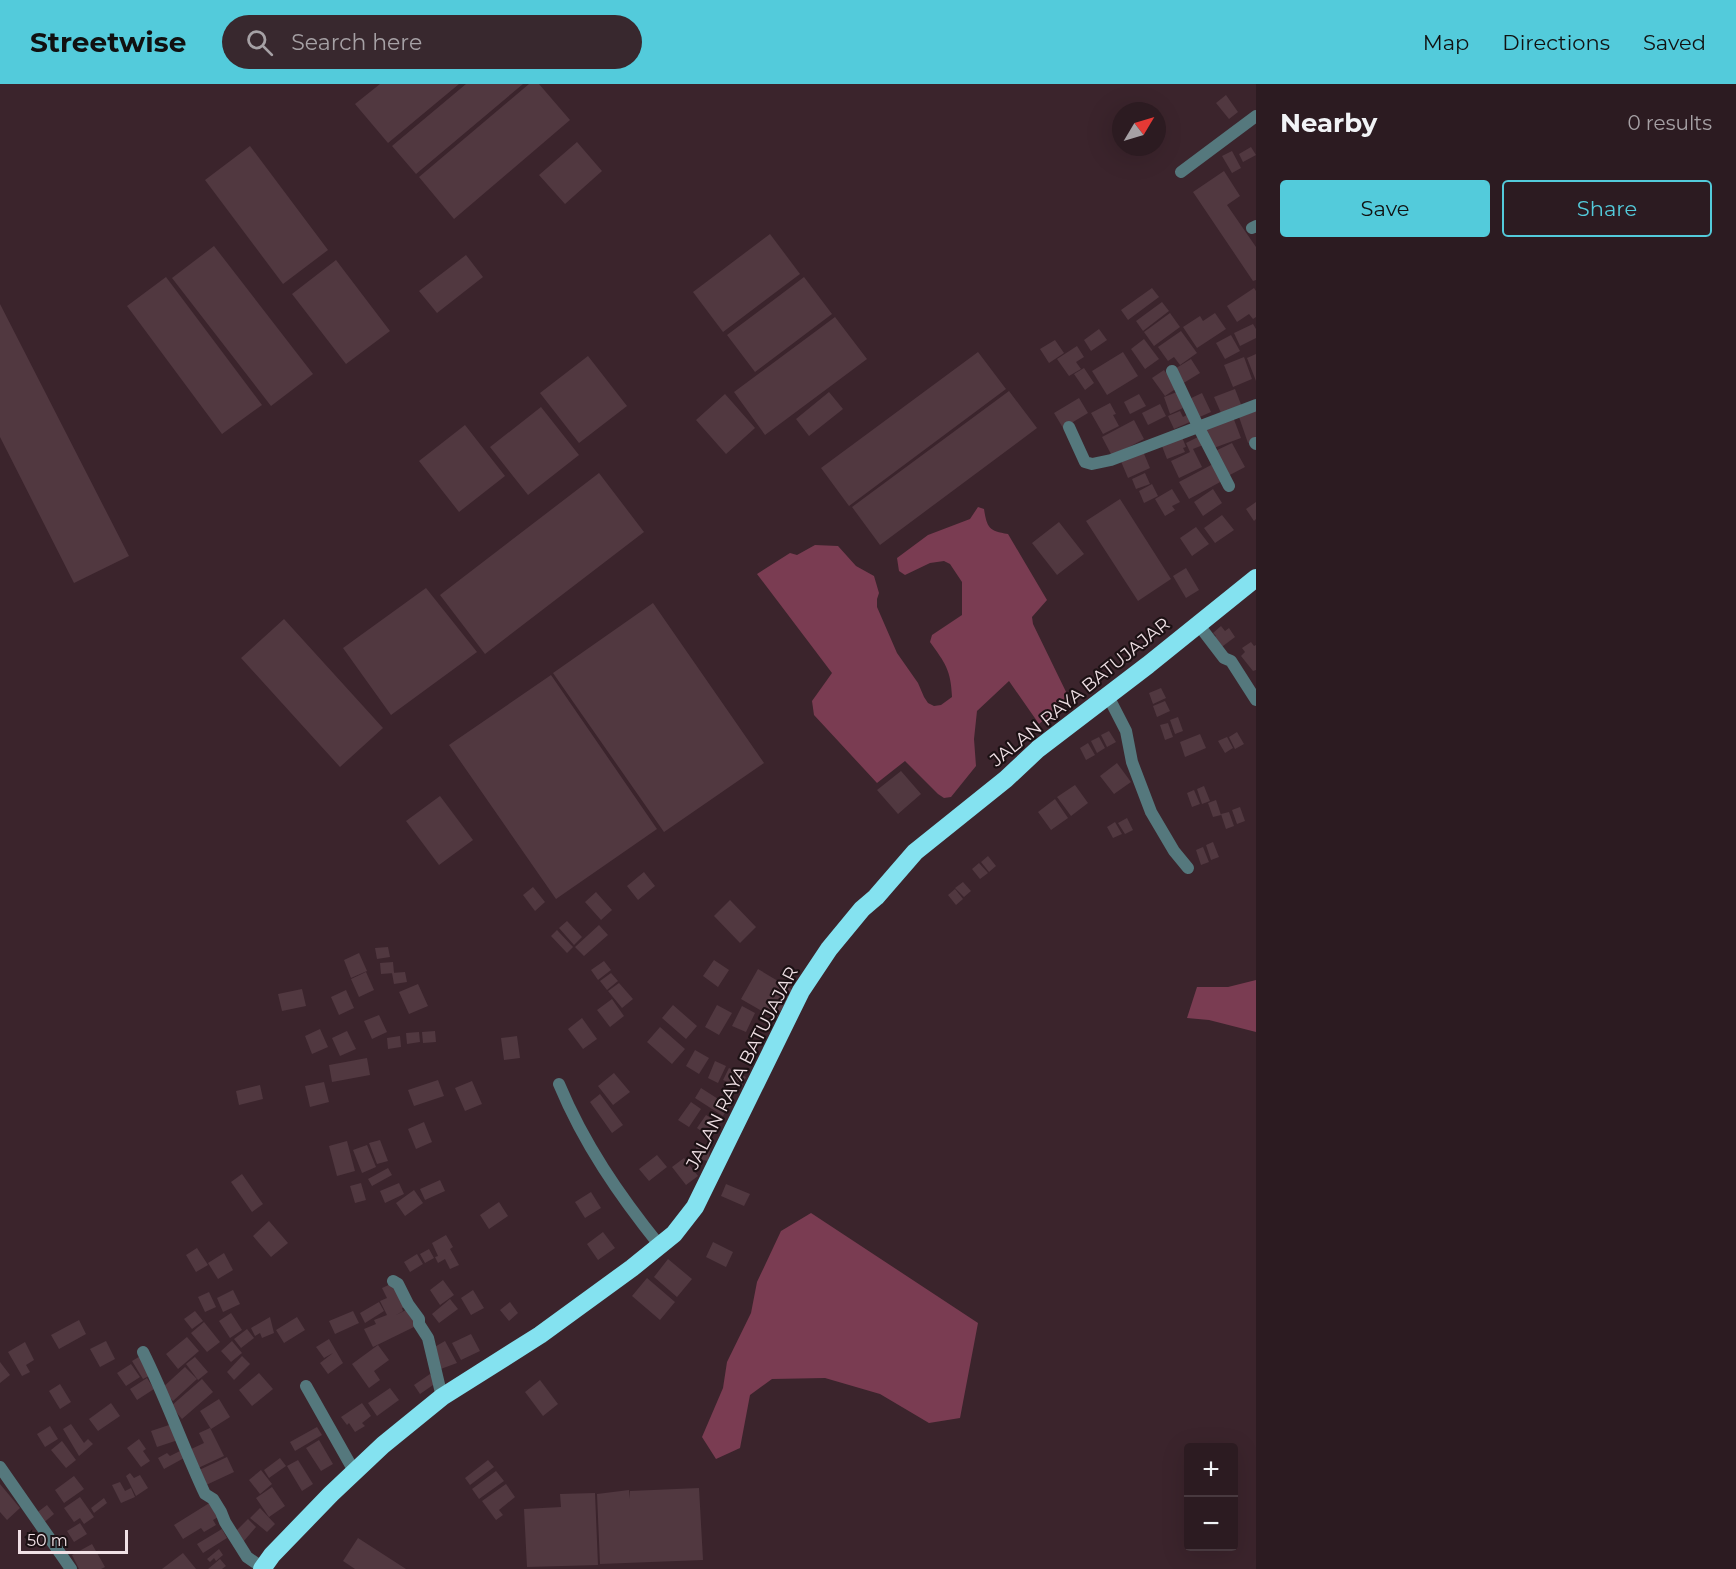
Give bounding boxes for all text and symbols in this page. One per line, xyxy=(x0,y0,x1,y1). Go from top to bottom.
search box xyxy=(222,15,642,69)
text: Streetwise xyxy=(30,25,186,59)
icon: search xyxy=(243,26,276,59)
text: Search here xyxy=(291,29,422,56)
text: Map xyxy=(1423,30,1469,55)
text: Directions xyxy=(1502,30,1610,55)
text: Saved xyxy=(1643,30,1706,55)
north arrow xyxy=(1112,102,1166,156)
text: Nearby xyxy=(1280,107,1377,139)
text: 0 results xyxy=(1627,111,1712,135)
button: Save xyxy=(1280,180,1490,237)
button: Share xyxy=(1502,180,1712,237)
street label: JALAN RAYA BATUJAJAR xyxy=(985,613,1174,772)
street label: JALAN RAYA BATUJAJAR xyxy=(681,963,803,1174)
map controls xyxy=(1184,1443,1238,1551)
button: + xyxy=(1184,1443,1238,1497)
button: − xyxy=(1184,1497,1238,1551)
scale bar xyxy=(18,1527,128,1554)
text: 50 m xyxy=(27,1531,68,1550)

